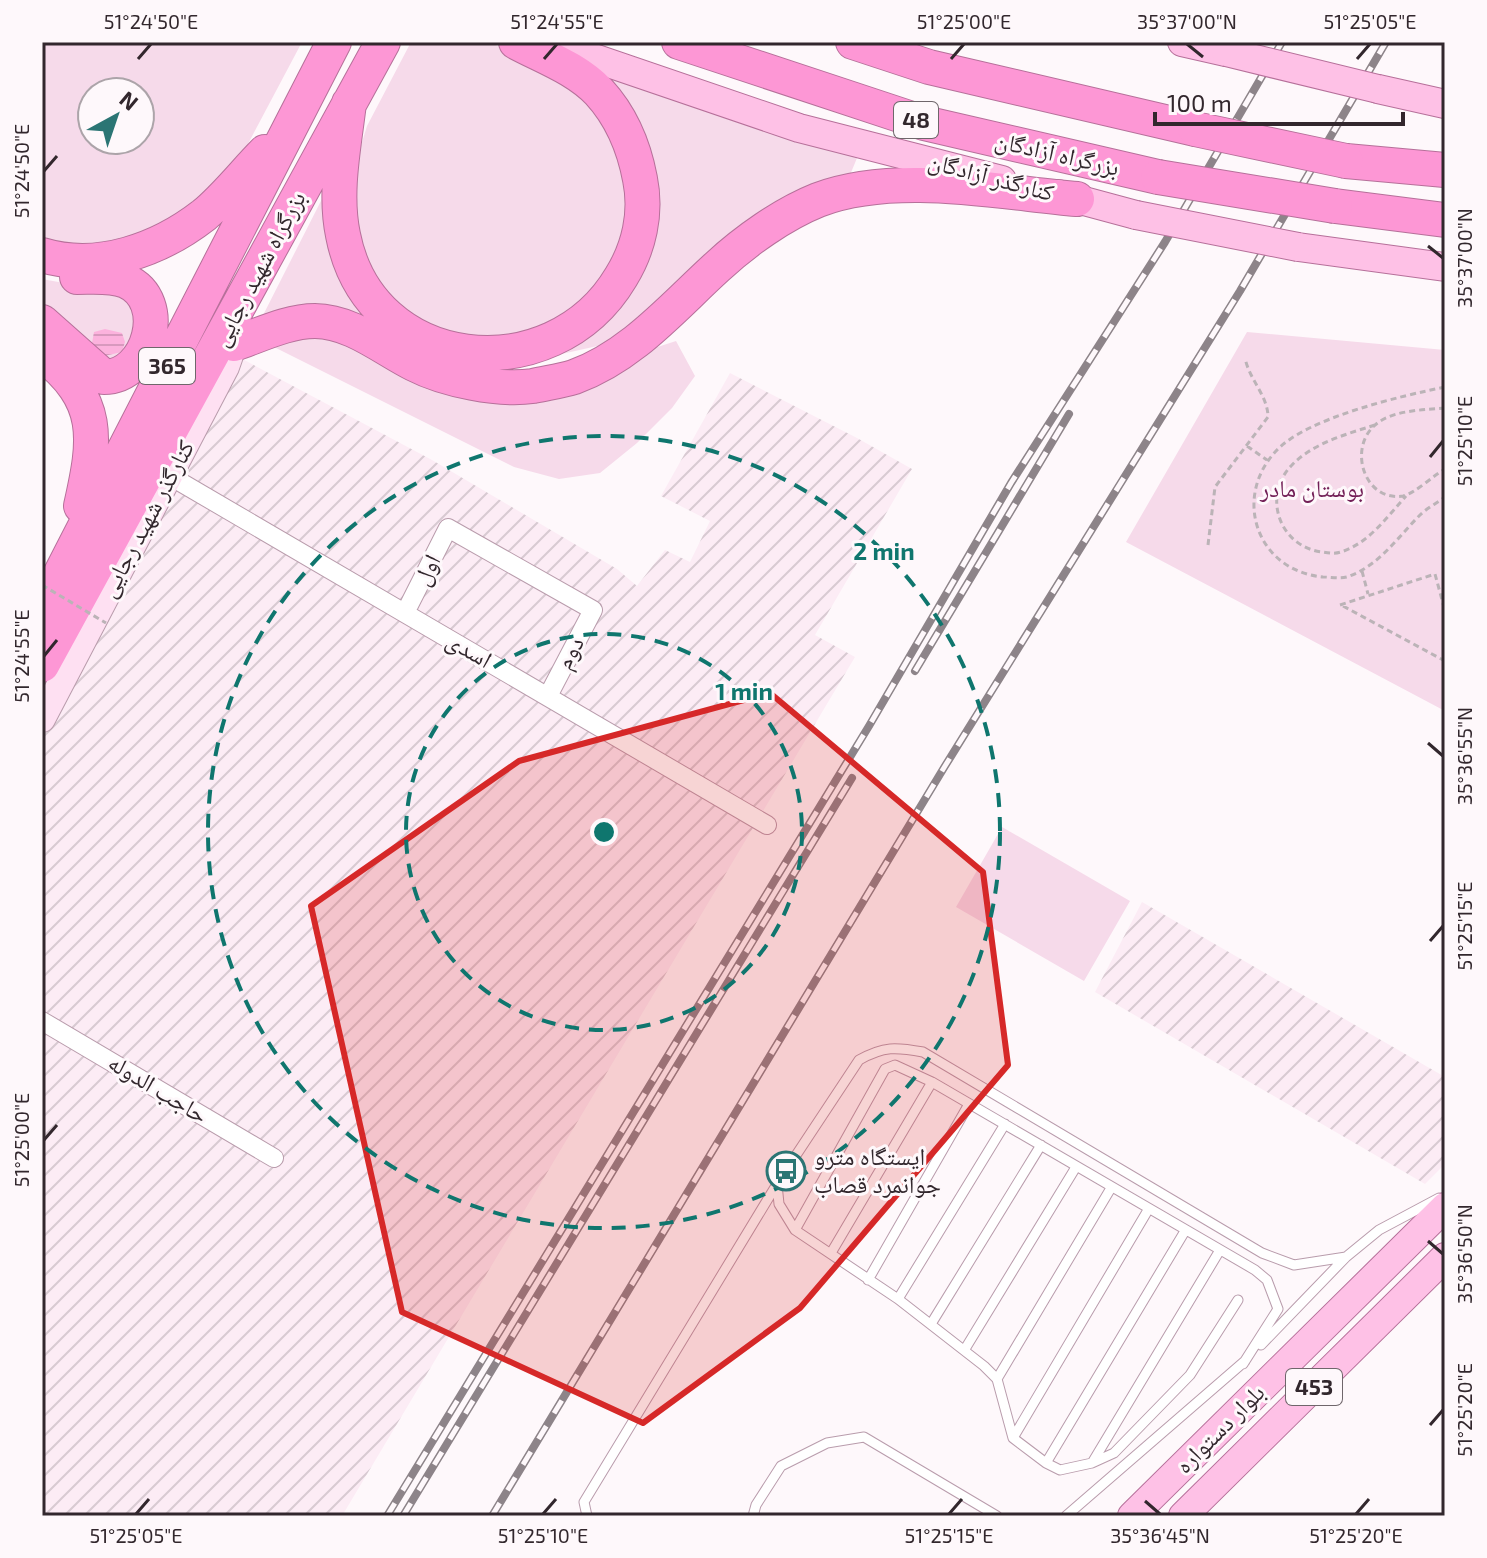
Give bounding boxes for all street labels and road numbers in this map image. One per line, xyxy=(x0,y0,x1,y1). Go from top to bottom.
road number: 48 xyxy=(894,102,938,138)
street label: بزرگراه آزادگان xyxy=(992,124,1122,182)
street label: کنارگذر آزادگان xyxy=(925,145,1057,207)
street label: بزرگراه شهید رجایی xyxy=(205,186,312,351)
road number: 365 xyxy=(139,348,195,384)
street label: کنارگذر شهید رجایی xyxy=(92,435,200,602)
street label: اول xyxy=(406,549,447,590)
street label: اسدی xyxy=(441,624,498,674)
street label: دوم xyxy=(548,631,592,675)
street label: حاجب الدوله xyxy=(103,1047,214,1129)
road number: 453 xyxy=(1286,1369,1342,1405)
street label: بلوار دستواره xyxy=(1168,1377,1270,1479)

